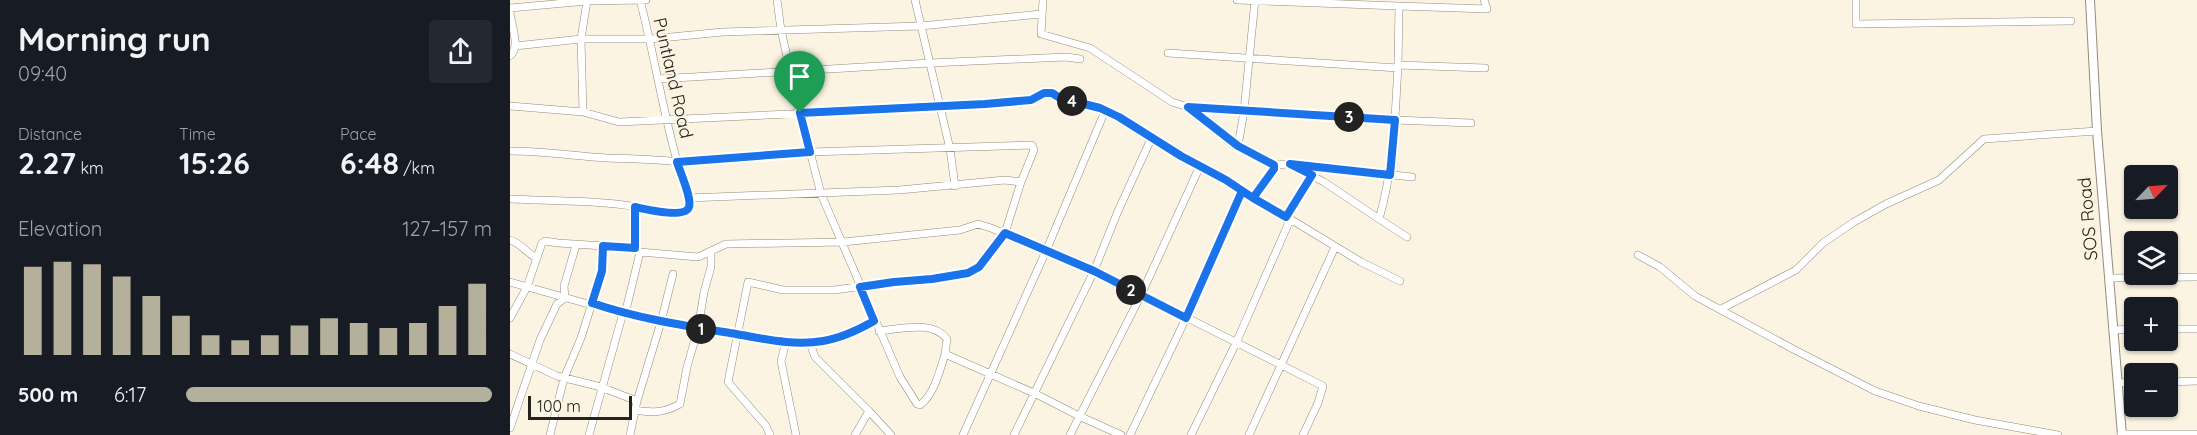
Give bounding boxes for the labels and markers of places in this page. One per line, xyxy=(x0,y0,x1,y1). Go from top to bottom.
pin xyxy=(774,51,825,113)
pin: 4 xyxy=(1057,86,1087,116)
pin: 3 xyxy=(1334,102,1364,132)
pin: 2 xyxy=(1116,275,1146,305)
pin: 1 xyxy=(686,314,716,344)

